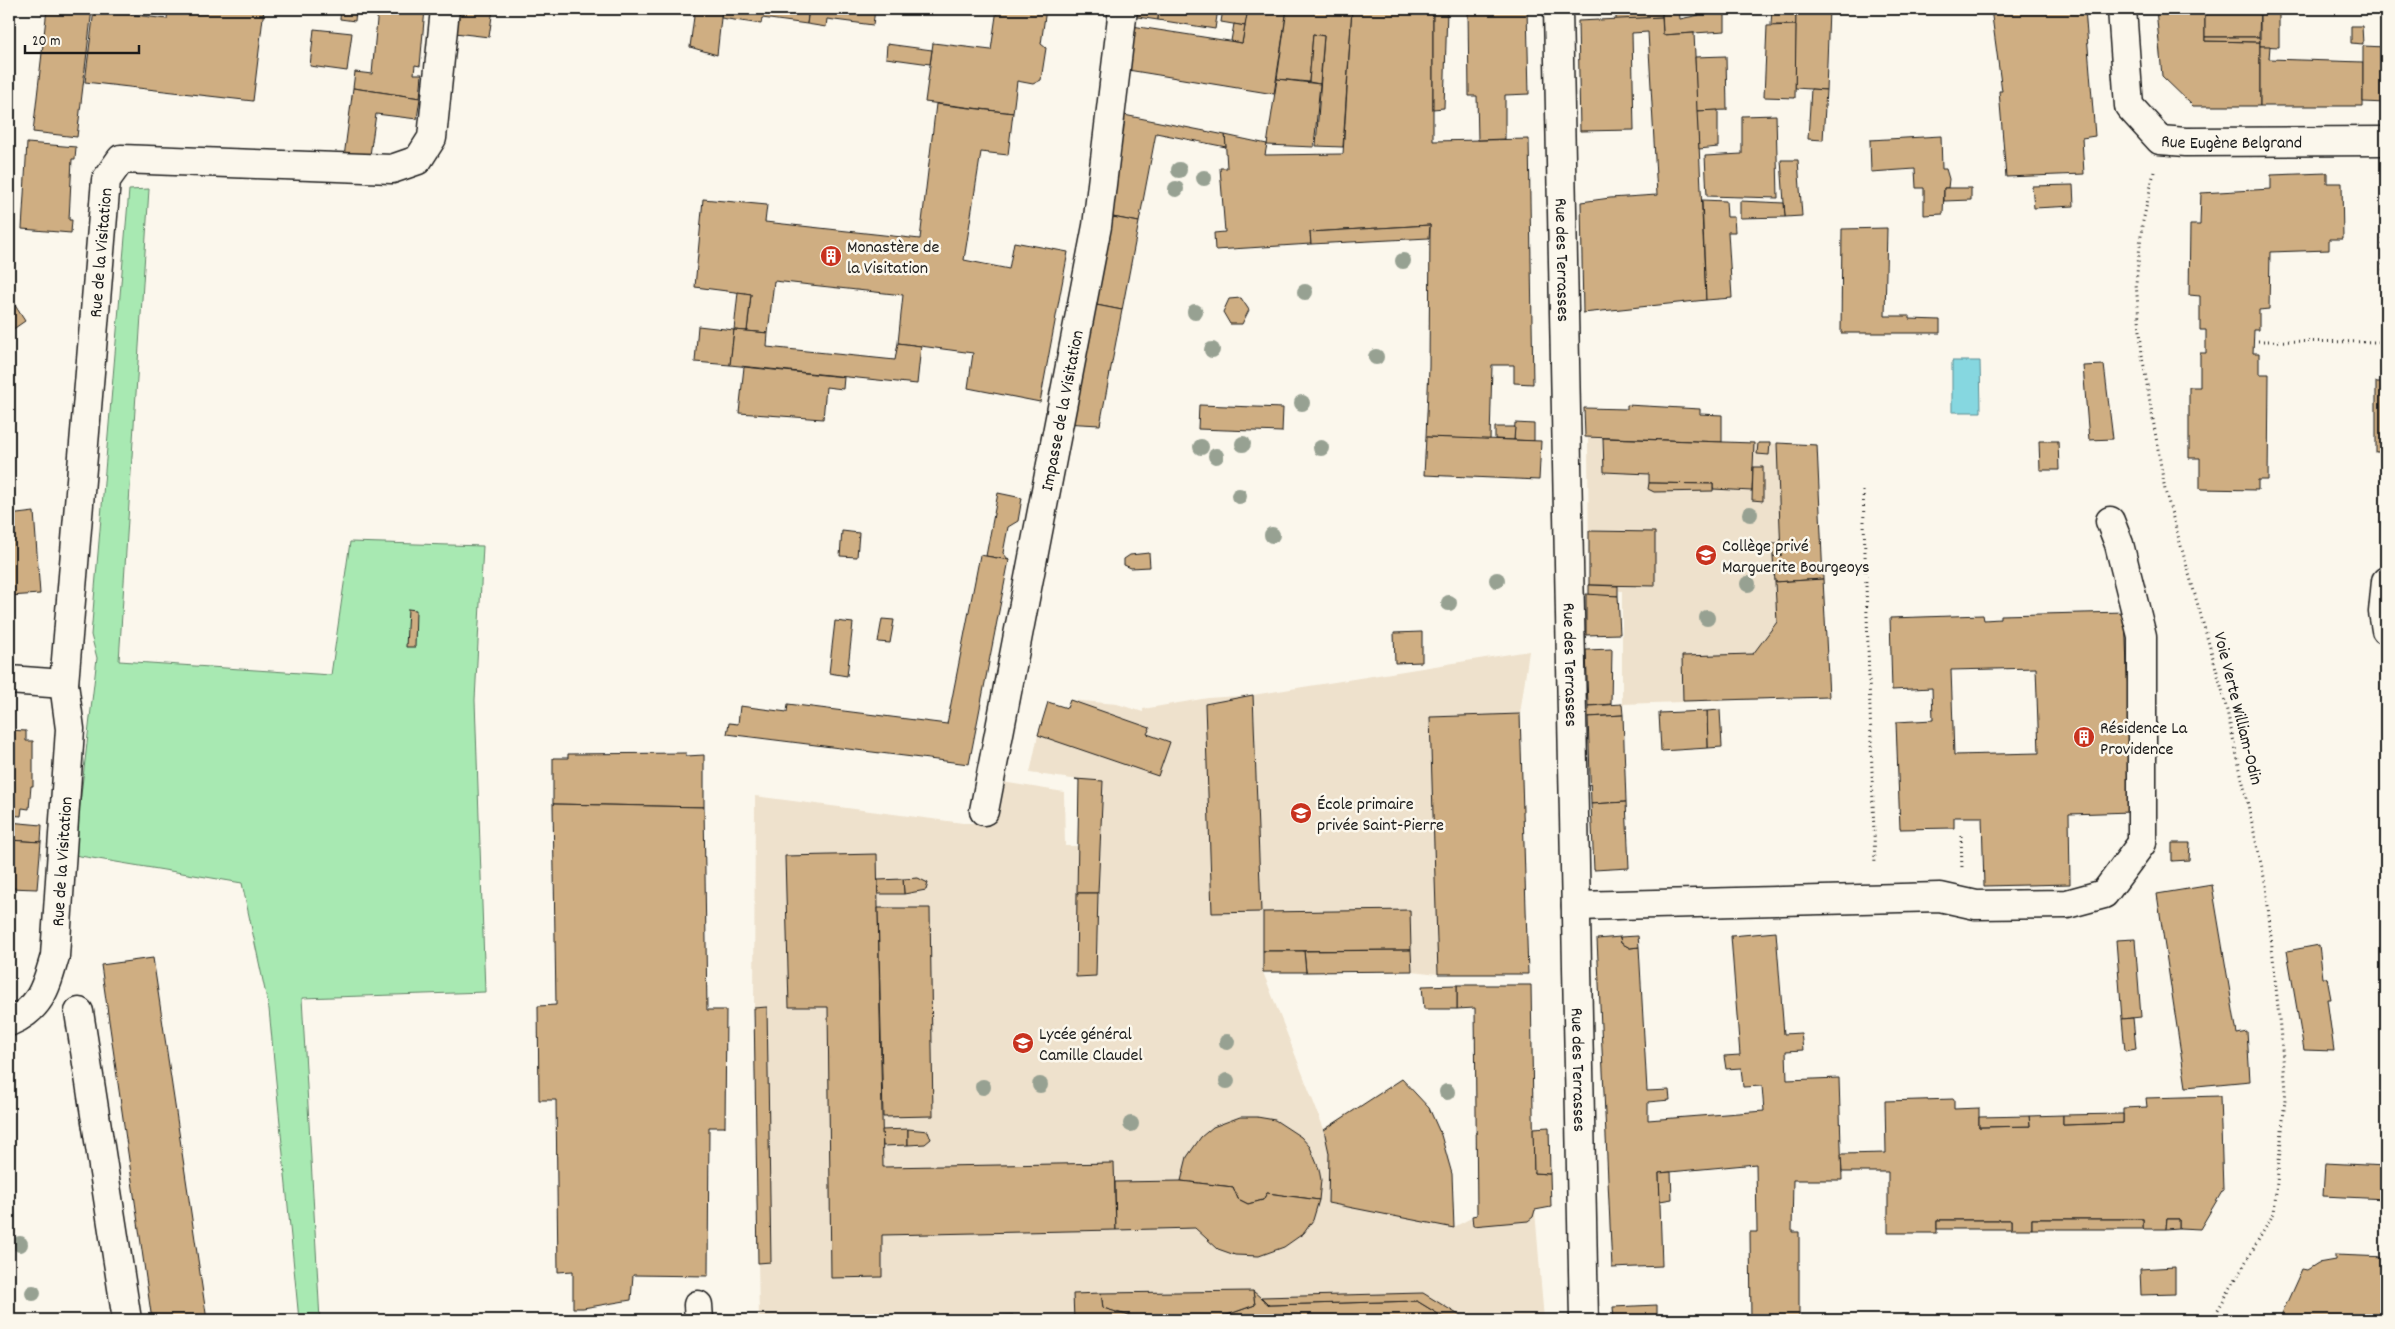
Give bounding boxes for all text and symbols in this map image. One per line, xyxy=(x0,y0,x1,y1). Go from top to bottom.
scale bar xyxy=(25,22,139,54)
text: 20 m xyxy=(32,31,60,53)
street label: Rue Eugène Belgrand xyxy=(2160,130,2302,157)
street label: Rue de la Visitation xyxy=(85,187,120,319)
street label: Rue des Terrasses xyxy=(1547,198,1574,322)
place label: Monastère de la Visitation xyxy=(847,236,939,282)
building icon: Monastère de la Visitation xyxy=(819,244,843,268)
street label: Impasse de la Visitation xyxy=(1036,328,1092,494)
place label: Collège privé Marguerite Bourgeoys xyxy=(1722,535,1870,581)
school or university icon: Collège privé Marguerite Bourgeoys xyxy=(1694,543,1718,567)
street label: Rue des Terrasses xyxy=(1555,603,1582,727)
street label: Voie Verte William-Odin xyxy=(2205,630,2268,788)
place label: Résidence La Providence xyxy=(2100,717,2188,763)
building icon: Résidence La Providence xyxy=(2072,725,2096,749)
place label: École primaire privée Saint-Pierre xyxy=(1317,793,1444,839)
street label: Rue de la Visitation xyxy=(47,796,81,927)
school or university icon: École primaire privée Saint-Pierre xyxy=(1289,801,1313,825)
street label: Rue des Terrasses xyxy=(1563,1007,1590,1132)
place label: Lycée général Camille Claudel xyxy=(1039,1023,1143,1069)
school or university icon: Lycée général Camille Claudel xyxy=(1011,1031,1035,1055)

